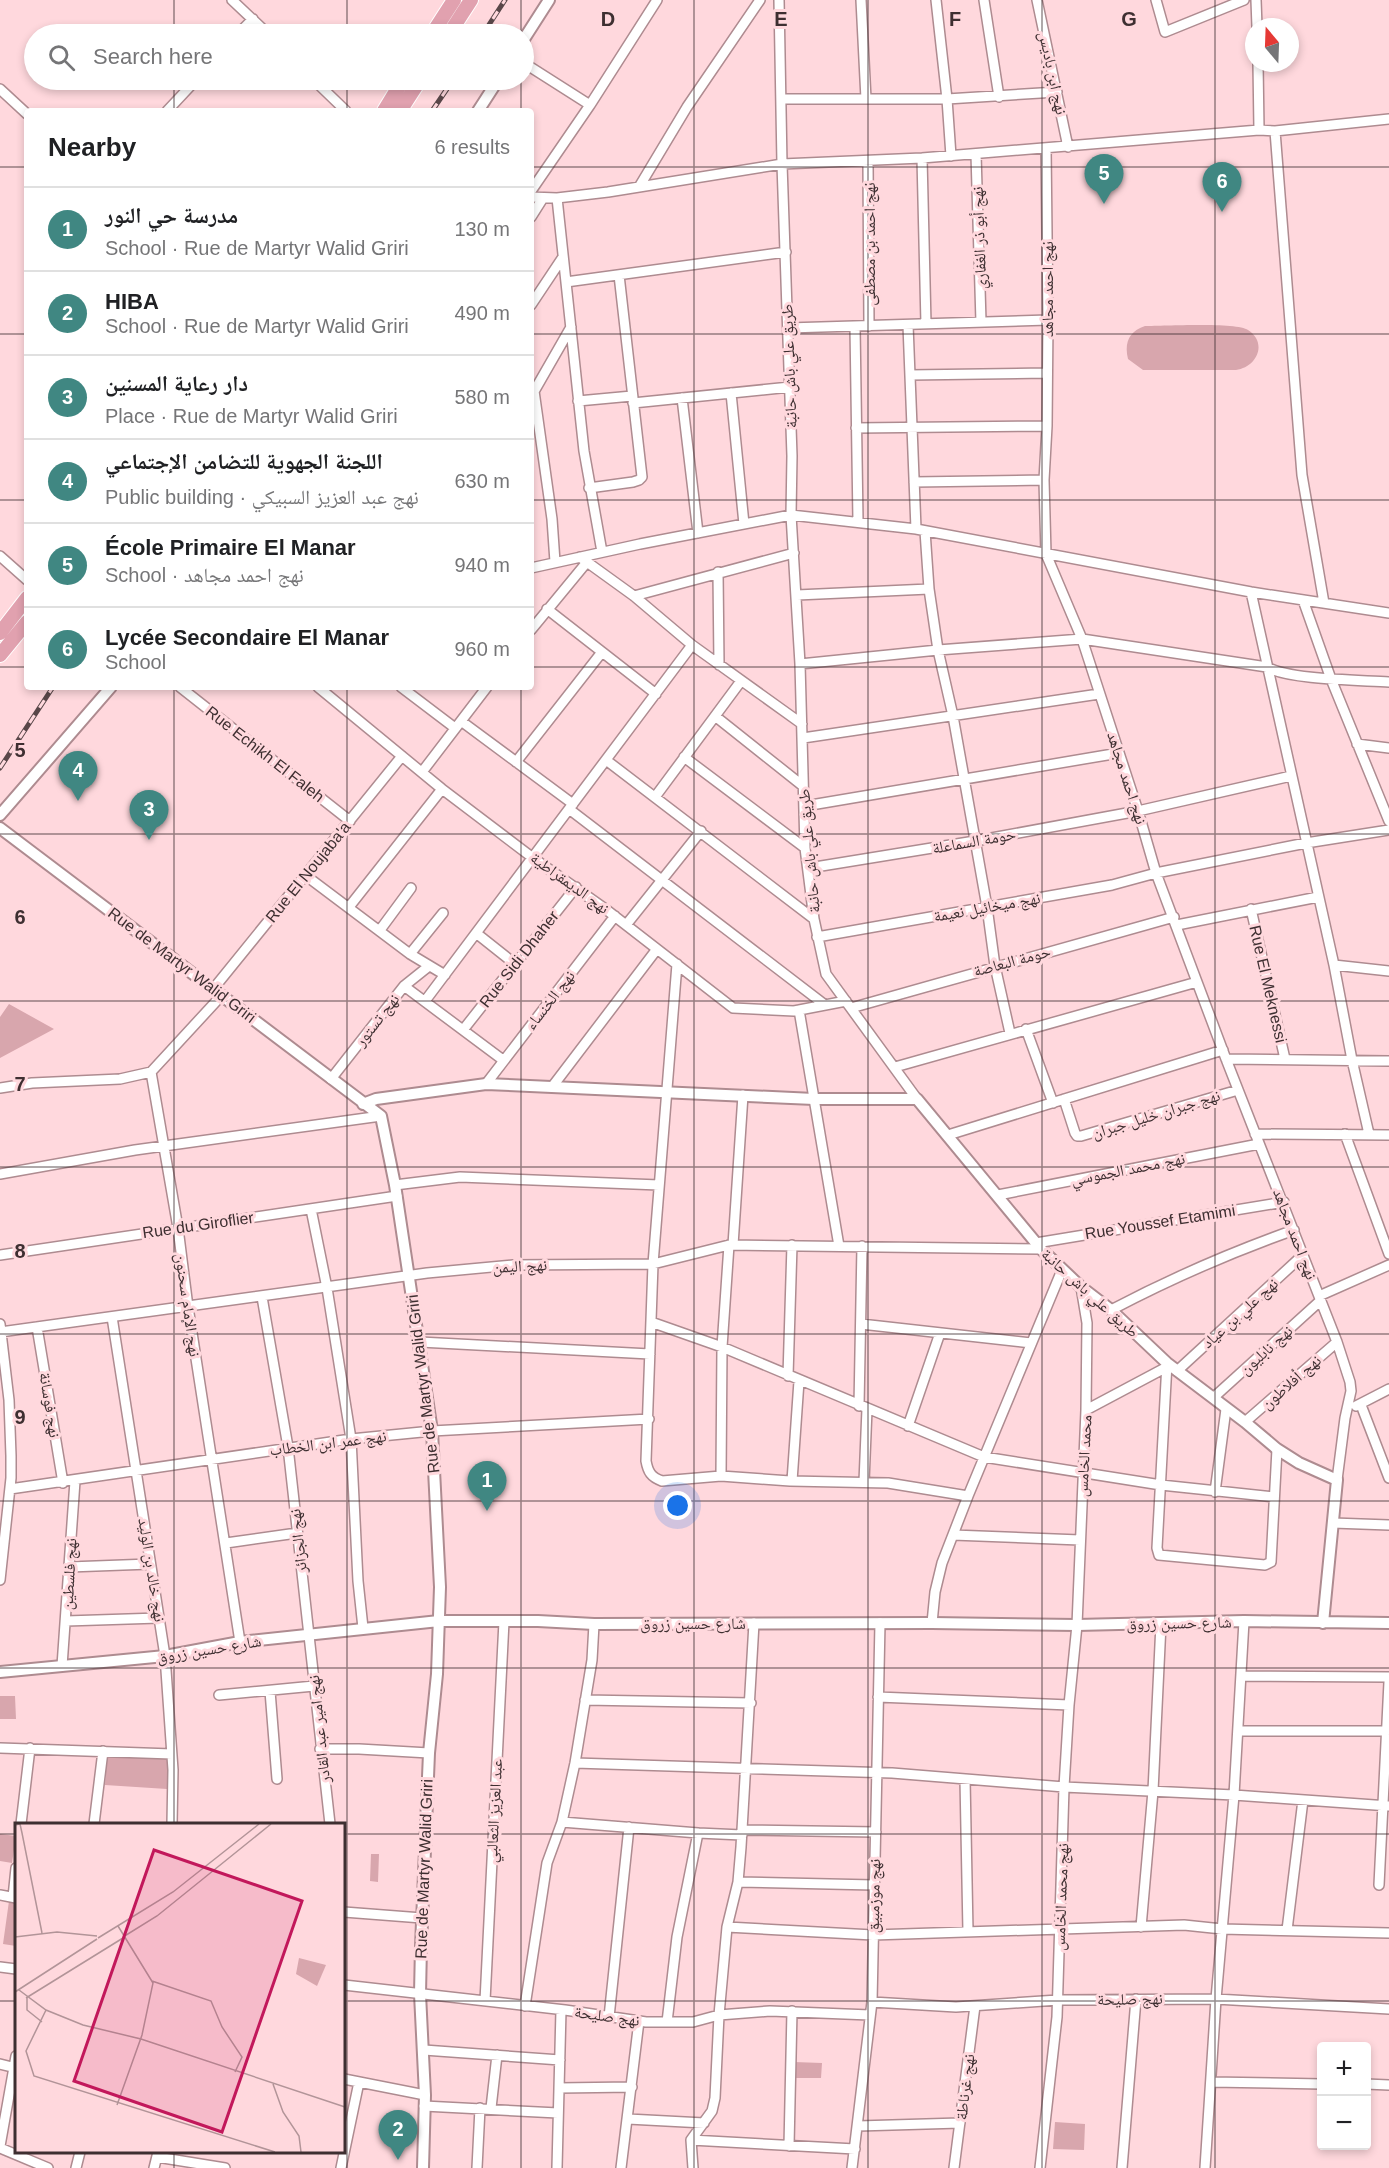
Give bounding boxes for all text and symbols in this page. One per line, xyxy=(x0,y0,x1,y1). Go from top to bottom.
text: D xyxy=(601,8,615,30)
text: E xyxy=(774,8,788,30)
text: F xyxy=(949,8,961,30)
text: G xyxy=(1121,8,1137,30)
north arrow xyxy=(1245,18,1299,72)
search box xyxy=(24,24,534,90)
street label: نهج ابن باديس xyxy=(1034,30,1070,116)
icon: search xyxy=(45,41,78,74)
text: Search here xyxy=(93,44,213,69)
text: Nearby xyxy=(48,132,136,162)
text: 6 results xyxy=(434,136,510,158)
pin: 5 xyxy=(1084,154,1124,204)
pin: 6 xyxy=(1202,162,1242,212)
street label: نهج احمد بن مصطفى xyxy=(861,182,880,306)
street label: نهج أبو ذر الغفاري xyxy=(968,186,993,290)
text: مدرسة حي النور xyxy=(105,203,238,228)
text: 1 xyxy=(62,218,73,240)
text: 130 m xyxy=(454,218,510,240)
text: School · Rue de Martyr Walid Griri xyxy=(105,237,409,259)
street label: نهج احمد مجاهد xyxy=(1039,241,1058,337)
text: HIBA xyxy=(105,289,159,314)
text: 2 xyxy=(62,302,73,324)
text: 490 m xyxy=(454,302,510,324)
street label: طريق علي باش حانبة xyxy=(778,303,804,428)
text: School · Rue de Martyr Walid Griri xyxy=(105,315,409,337)
text: دار رعاية المسنين xyxy=(105,371,248,396)
text: 3 xyxy=(62,386,73,408)
text: 580 m xyxy=(454,386,510,408)
text: Place · Rue de Martyr Walid Griri xyxy=(105,405,398,427)
text: اللجنة الجهوية للتضامن الإجتماعي xyxy=(105,449,383,474)
text: 4 xyxy=(62,470,73,492)
text: 630 m xyxy=(454,470,510,492)
text: Public building · نهج عبد العزيز السبيكي xyxy=(105,486,419,508)
text: École Primaire El Manar xyxy=(105,535,356,560)
text: 5 xyxy=(62,554,73,576)
text: 940 m xyxy=(454,554,510,576)
text: School · نهج احمد مجاهد xyxy=(105,564,304,586)
text: Lycée Secondaire El Manar xyxy=(105,625,389,650)
text: 6 xyxy=(62,638,73,660)
text: 960 m xyxy=(454,638,510,660)
text: School xyxy=(105,651,166,673)
street label: Rue Echikh El Faleh xyxy=(203,703,327,805)
street label: نهج احمد مجاهد xyxy=(1102,730,1150,827)
text: 5 xyxy=(14,739,26,761)
pin: 4 xyxy=(58,752,98,801)
street label: طريق علي باش حانبة xyxy=(795,788,827,914)
pin: 3 xyxy=(130,790,168,840)
street label: Rue El Noujaba'a xyxy=(262,818,354,926)
street label: حومة السماعلة xyxy=(931,825,1017,858)
street label: نهج الديمقراطية xyxy=(526,849,612,919)
street label: نهج ميخائيل نعيمة xyxy=(932,889,1042,927)
street label: Rue de Martyr Walid Griri xyxy=(105,904,259,1026)
text: 6 xyxy=(14,906,26,928)
street label: Rue Sidi Dhaher xyxy=(476,907,562,1010)
street label: Rue El Meknessi xyxy=(1246,924,1290,1044)
street label: حومة البعاصة xyxy=(972,943,1053,980)
street label: نهج الخنساء xyxy=(522,967,580,1034)
street label: نهج تستور xyxy=(351,991,404,1051)
text: 7 xyxy=(14,1073,26,1095)
street label: نهج جبران خليل جبران xyxy=(1090,1086,1223,1143)
street label: نهج محمد الجموسي xyxy=(1070,1150,1187,1192)
street label: نهج احمد مجاهد xyxy=(1268,1186,1320,1283)
street label: Rue Youssef Etamimi xyxy=(1084,1202,1236,1242)
street label: Rue du Giroflier xyxy=(141,1209,255,1241)
text: 8 xyxy=(14,1240,26,1262)
street label: طريق علي باش حانبة xyxy=(1035,1245,1142,1344)
street label: نهج الإمام سحنون xyxy=(170,1252,204,1358)
street label: نهج اليمن xyxy=(492,1256,548,1278)
street label: نهج علي بن عياد xyxy=(1199,1275,1284,1354)
street label: Rue de Martyr Walid Griri xyxy=(404,1294,442,1474)
street label: نهج نابليون xyxy=(1236,1322,1297,1380)
street label: نهج أفلاطون xyxy=(1257,1351,1326,1414)
street label: نهج فوسانة xyxy=(34,1371,64,1439)
text: 9 xyxy=(14,1406,26,1428)
street label: محمد الخامس xyxy=(1073,1415,1097,1498)
street label: نهج عمر ابن الخطاب xyxy=(269,1427,388,1461)
pin: 1 xyxy=(468,1462,506,1511)
your location xyxy=(663,1491,692,1520)
street label: نهج الجزائر xyxy=(286,1508,312,1575)
street label: نهج خالد بن الوليد xyxy=(133,1517,169,1623)
street label: نهج فلسطين xyxy=(59,1538,81,1611)
street label: شارع حسين زروق xyxy=(1126,1614,1232,1634)
street label: شارع حسين زروق xyxy=(640,1615,746,1634)
street label: شارع حسين زروق xyxy=(156,1632,263,1668)
street label: نهج امير عبد القادر xyxy=(305,1674,335,1785)
street label: عبد العزيز الثعالبي xyxy=(483,1759,509,1864)
street label: Rue de Martyr Walid Griri xyxy=(412,1779,436,1959)
inset map xyxy=(15,1823,345,2153)
street label: نهج محمد الخامس xyxy=(1051,1843,1073,1951)
street label: نهج موزمبيق xyxy=(865,1859,885,1933)
street label: نهج صليحة xyxy=(1097,1990,1163,2010)
street label: نهج صليحة xyxy=(573,2003,641,2031)
map controls xyxy=(1317,2042,1371,2150)
button: + xyxy=(1317,2042,1371,2096)
street label: نهج غرناطة xyxy=(953,2053,979,2121)
button: − xyxy=(1317,2096,1371,2150)
pin: 2 xyxy=(378,2110,418,2160)

